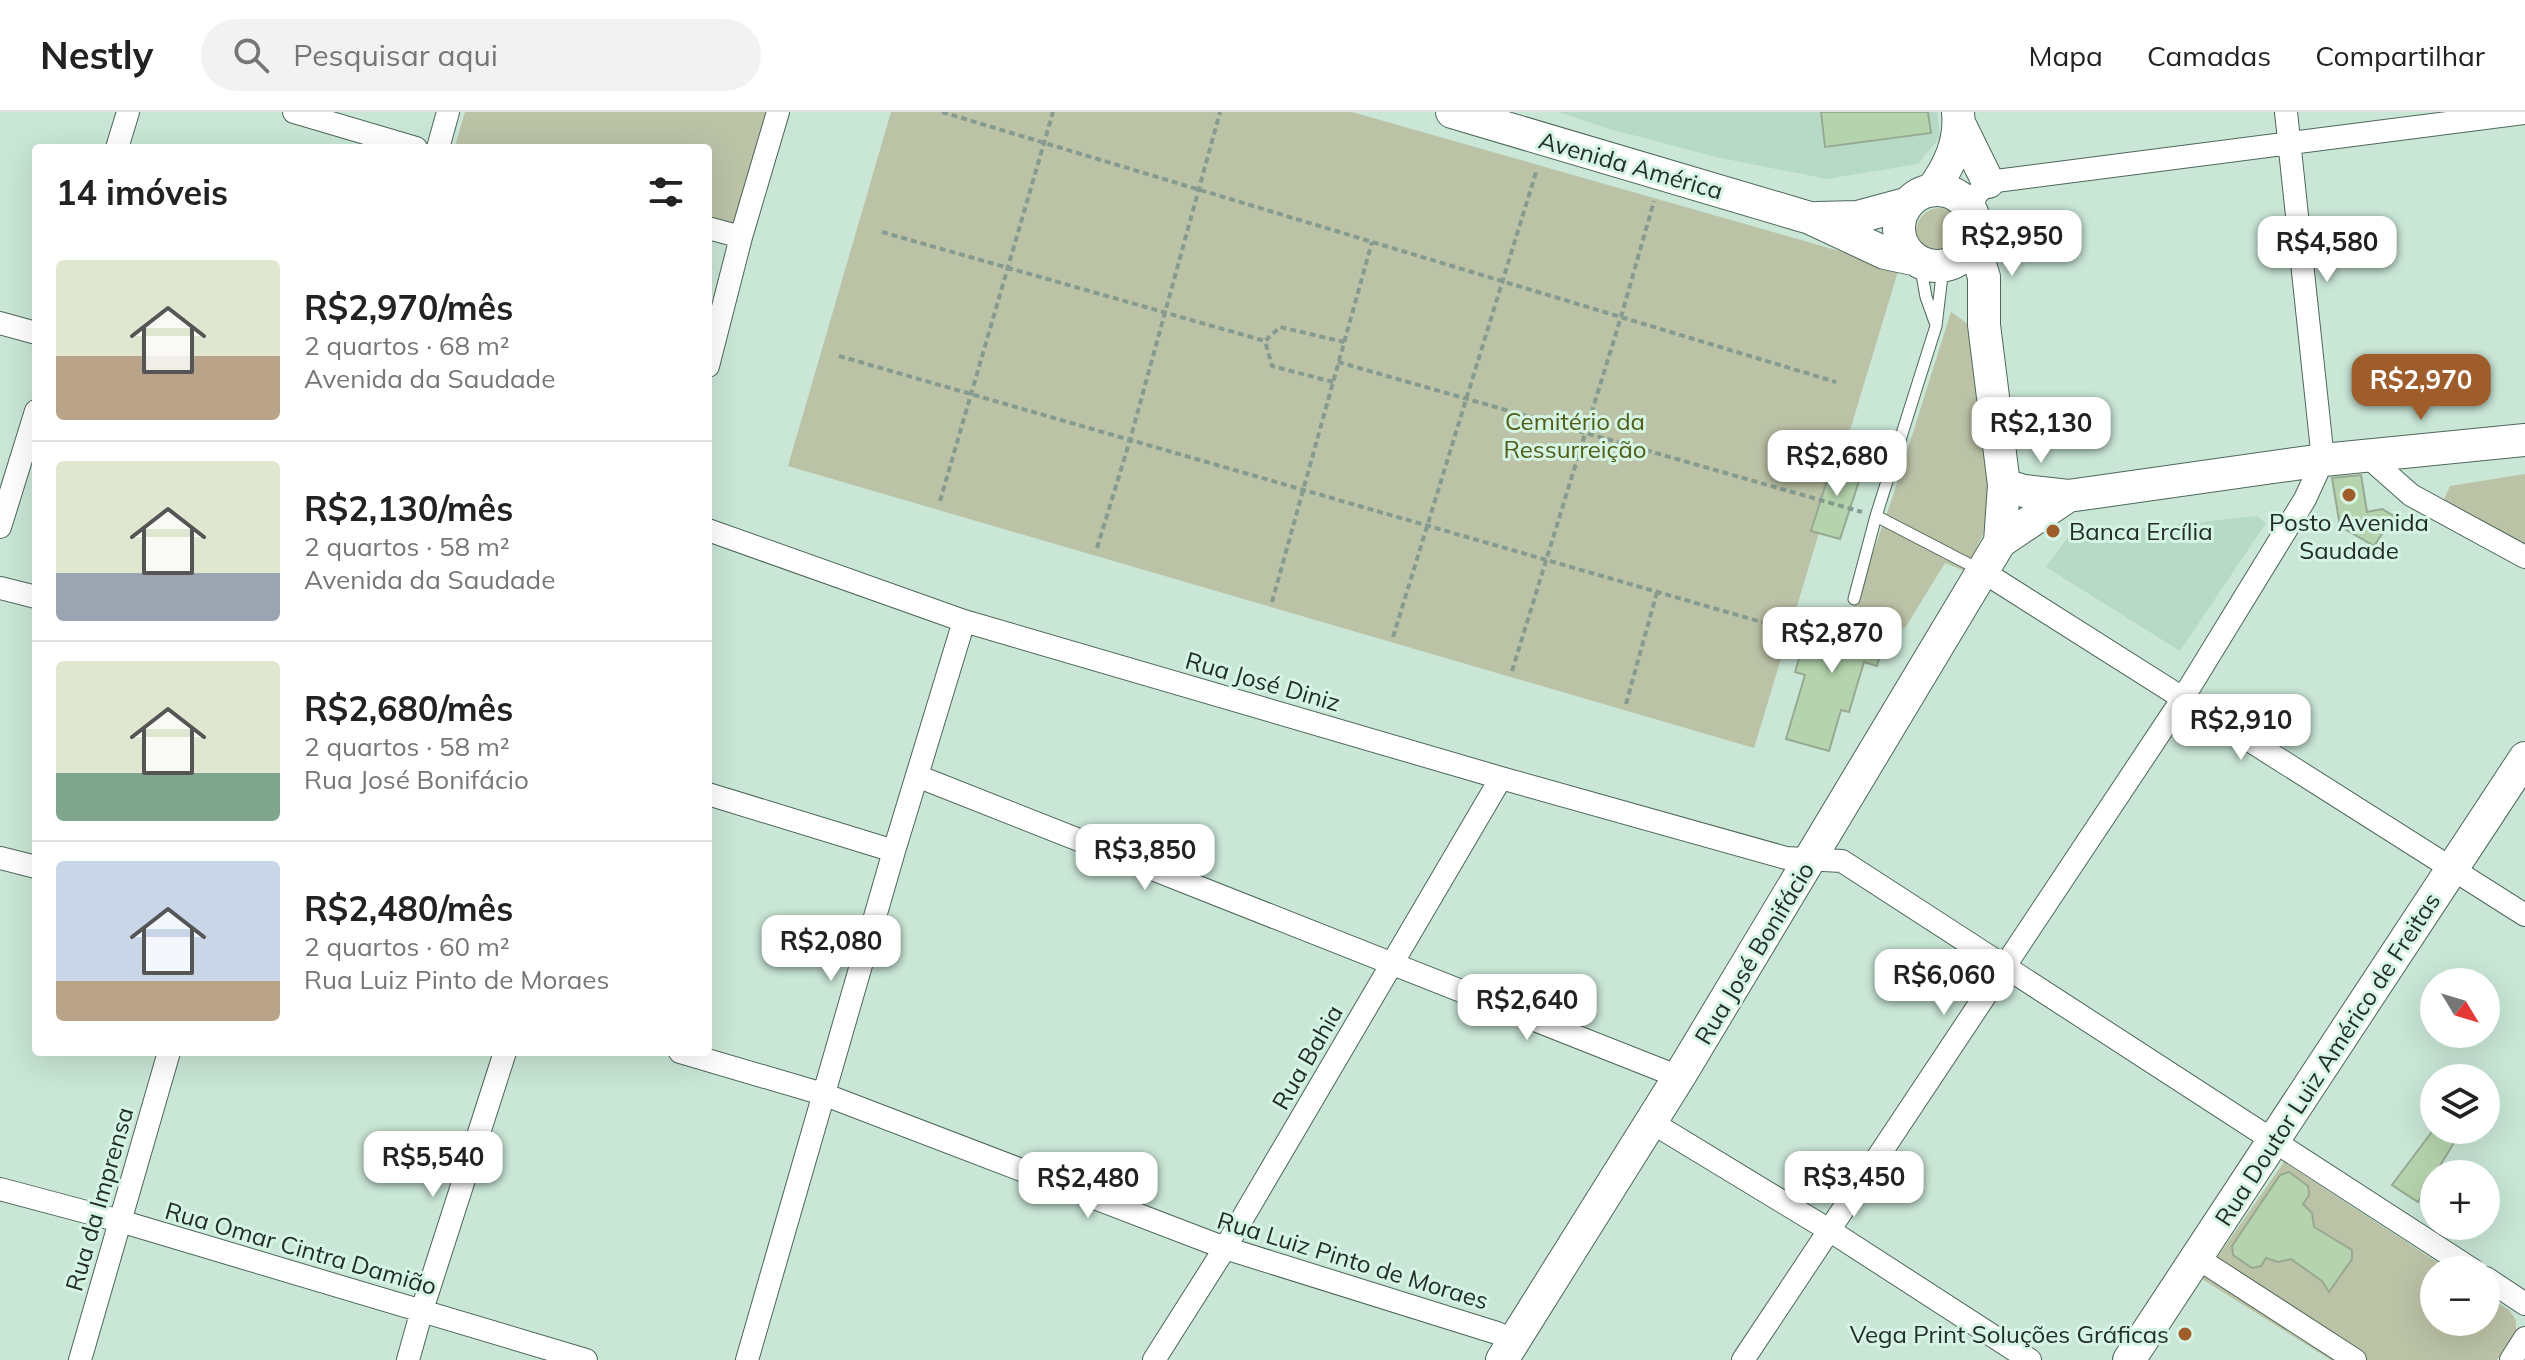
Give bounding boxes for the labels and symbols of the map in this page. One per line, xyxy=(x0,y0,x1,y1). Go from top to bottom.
street label: Avenida América xyxy=(1536,124,1726,206)
pin: R$2,950 xyxy=(1938,210,2086,278)
pin: R$4,580 xyxy=(2253,216,2401,284)
pin: R$2,970 xyxy=(2347,354,2495,422)
pin: R$2,130 xyxy=(1967,397,2115,465)
park label: Cemitério da Ressurreição xyxy=(1503,406,1647,464)
pin: R$2,680 xyxy=(1763,430,1911,498)
marker: Posto Avenida Saudade xyxy=(2340,486,2358,504)
place label: Posto Avenida Saudade xyxy=(2269,507,2429,565)
place label: Banca Ercília xyxy=(2069,516,2213,546)
marker: Banca Ercília xyxy=(2044,522,2062,540)
pin: R$2,870 xyxy=(1758,607,1906,675)
street label: Rua José Diniz xyxy=(1182,645,1344,717)
pin: R$2,910 xyxy=(2167,694,2315,762)
pin: R$3,850 xyxy=(1071,824,1219,892)
street label: Rua José Bonifácio xyxy=(1688,856,1820,1050)
street label: Rua Doutor Luiz Américo de Freitas xyxy=(2208,887,2446,1231)
pin: R$2,080 xyxy=(757,915,905,983)
pin: R$6,060 xyxy=(1870,949,2018,1017)
north arrow xyxy=(2420,968,2500,1048)
pin: R$2,640 xyxy=(1453,974,1601,1042)
street label: Rua Bahia xyxy=(1265,999,1349,1115)
street label: Rua da Imprensa xyxy=(58,1104,140,1294)
pin: R$5,540 xyxy=(359,1131,507,1199)
pin: R$3,450 xyxy=(1780,1151,1928,1219)
pin: R$2,480 xyxy=(1014,1152,1162,1220)
street label: Rua Omar Cintra Damião xyxy=(162,1195,440,1301)
street label: Rua Luiz Pinto de Moraes xyxy=(1214,1204,1492,1316)
place label: Vega Print Soluções Gráficas xyxy=(1850,1319,2169,1349)
marker: Vega Print Soluções Gráficas xyxy=(2176,1325,2194,1343)

